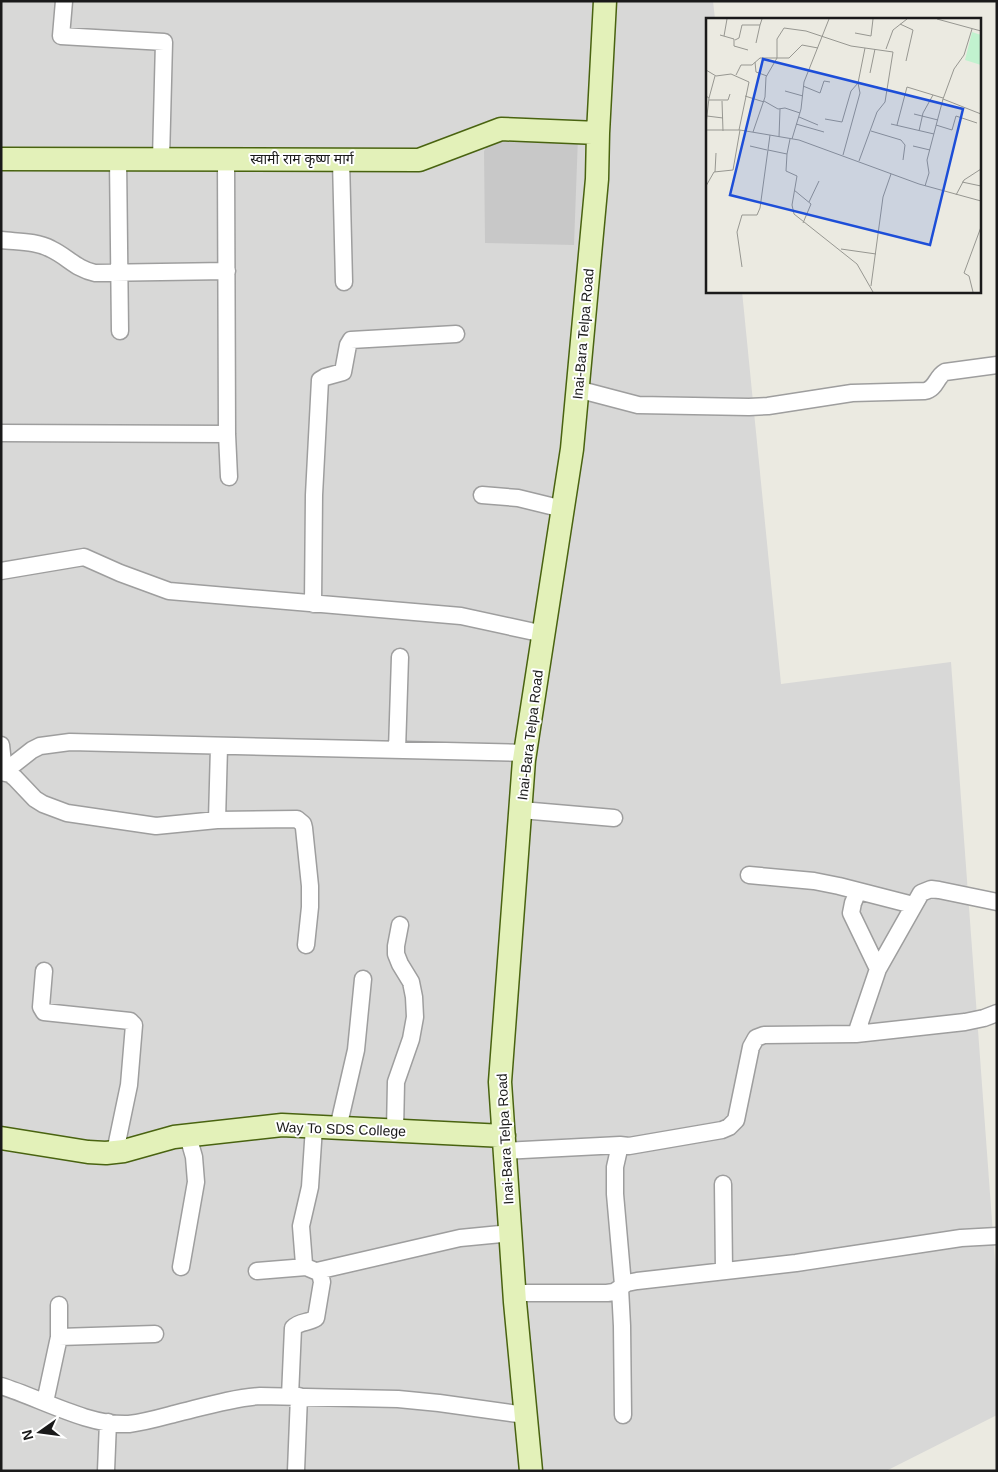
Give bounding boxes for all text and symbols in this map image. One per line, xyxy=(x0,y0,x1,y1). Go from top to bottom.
inset map xyxy=(706,18,980,292)
street label: स्वामी राम कृष्ण मार्ग xyxy=(250,151,355,169)
street label: Inai-Bara Telpa Road xyxy=(569,268,597,400)
street label: Inai-Bara Telpa Road xyxy=(514,669,546,801)
street label: Inai-Bara Telpa Road xyxy=(494,1073,516,1205)
street label: Way To SDS College xyxy=(276,1119,406,1139)
north arrow xyxy=(15,1407,65,1457)
text: N xyxy=(18,1428,36,1442)

